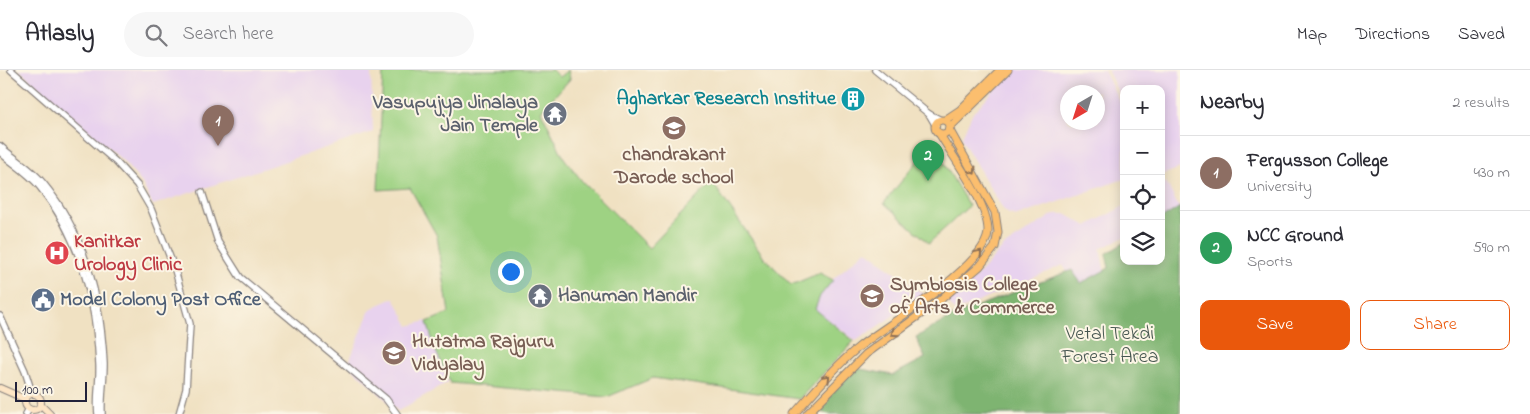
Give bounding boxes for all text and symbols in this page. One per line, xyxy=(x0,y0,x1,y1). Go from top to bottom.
search box xyxy=(124,12,474,57)
text: Atlasly xyxy=(25,17,94,52)
icon: search xyxy=(142,21,170,49)
text: Search here xyxy=(182,21,273,48)
text: Map xyxy=(1297,22,1327,48)
text: Directions xyxy=(1355,22,1430,48)
text: Saved xyxy=(1458,22,1505,48)
place label: Agharkar Research Institue xyxy=(617,85,837,115)
north arrow xyxy=(1060,85,1105,130)
map controls xyxy=(1120,85,1165,265)
button: + xyxy=(1120,85,1165,130)
building icon: Agharkar Research Institue xyxy=(840,86,866,112)
text: Nearby xyxy=(1200,88,1264,118)
place label: Vasupujya Jinalaya Jain Temple xyxy=(372,89,539,141)
text: 2 results xyxy=(1452,91,1510,115)
temple icon: Vasupujya Jinalaya Jain Temple xyxy=(542,101,568,127)
pin: 1 xyxy=(202,105,234,146)
school or university icon: chandrakant Darode school xyxy=(661,115,687,141)
button: − xyxy=(1120,130,1165,175)
pin: 2 xyxy=(912,140,944,181)
place label: chandrakant Darode school xyxy=(613,141,734,193)
text: Fergusson College xyxy=(1247,148,1388,175)
text: 1 xyxy=(1213,161,1219,185)
text: 430 m xyxy=(1473,161,1510,185)
one-way arrow xyxy=(966,166,976,175)
button: locate xyxy=(1120,175,1165,220)
text: University xyxy=(1247,175,1312,199)
button: layers xyxy=(1120,220,1165,265)
text: NCC Ground xyxy=(1247,223,1343,250)
place label: Kanitkar Urology Clinic xyxy=(74,228,183,281)
text: 2 xyxy=(1212,236,1220,260)
text: 590 m xyxy=(1473,236,1510,260)
hospital icon: Kanitkar Urology Clinic xyxy=(44,240,70,266)
one-way arrow xyxy=(973,250,981,259)
text: Sports xyxy=(1247,250,1293,274)
your location xyxy=(498,259,524,285)
place label: Symbiosis College of Arts & Commerce xyxy=(890,271,1056,323)
place label: Hanuman Mandir xyxy=(558,282,697,311)
temple icon: Hanuman Mandir xyxy=(527,283,553,309)
school or university icon: Symbiosis College of Arts & Commerce xyxy=(859,283,885,309)
place label: Model Colony Post Office xyxy=(60,286,262,316)
public building icon: Model Colony Post Office xyxy=(30,287,56,313)
button: Save xyxy=(1200,300,1350,350)
button: Share xyxy=(1360,300,1510,350)
park label: Vetal Tekdi Forest Area xyxy=(1061,320,1158,372)
one-way arrow xyxy=(891,327,900,336)
place label: Hutatma Rajguru Vidyalay xyxy=(411,328,554,381)
school or university icon: Hutatma Rajguru Vidyalay xyxy=(381,340,407,366)
one-way arrow xyxy=(821,375,830,384)
scale bar xyxy=(15,379,88,402)
text: 100 m xyxy=(22,380,53,401)

